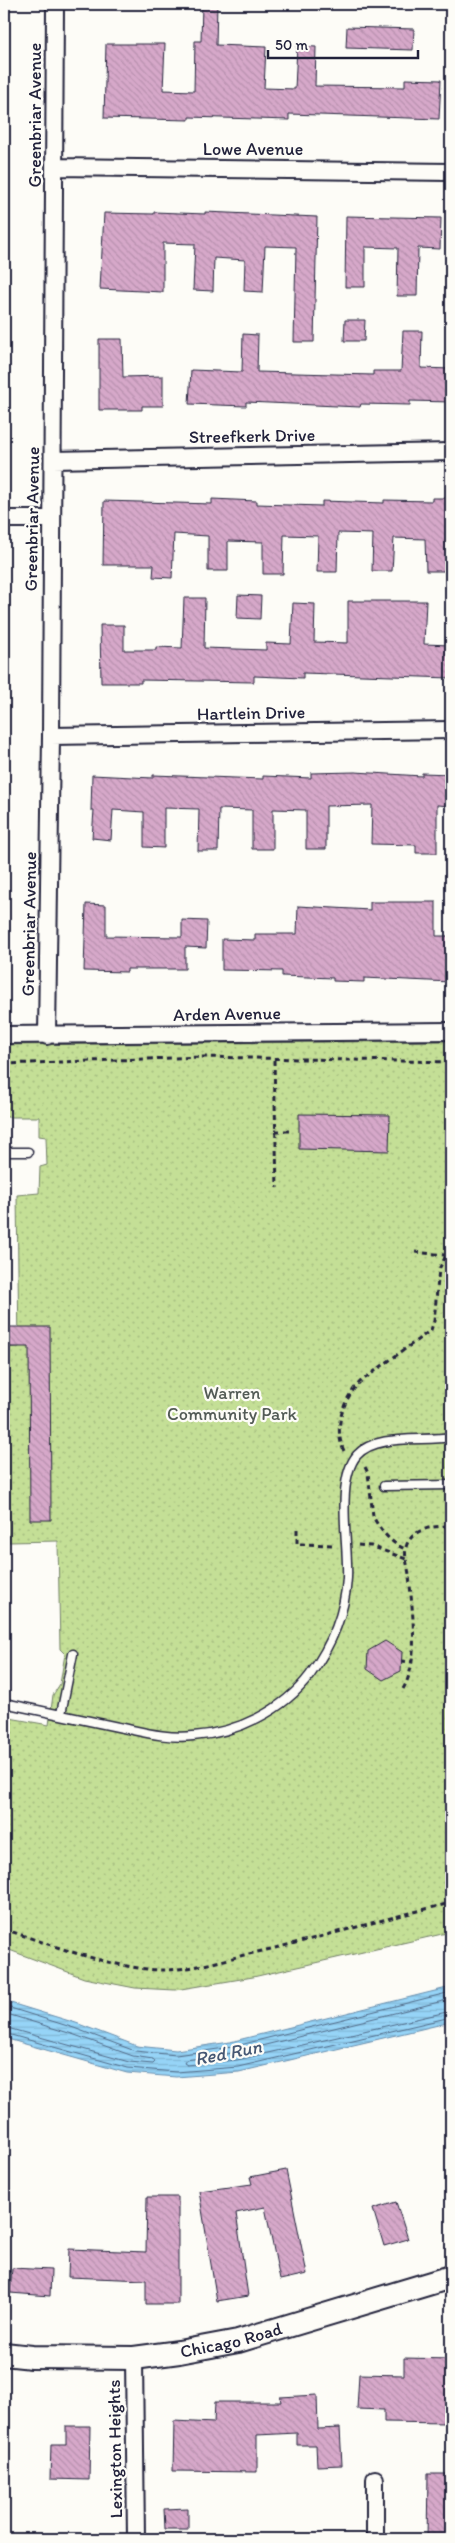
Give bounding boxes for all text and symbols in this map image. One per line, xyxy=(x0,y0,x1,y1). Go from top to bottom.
scale bar xyxy=(268,28,418,60)
text: 50 m xyxy=(275,36,308,54)
street label: Greenbriar Avenue xyxy=(24,43,46,187)
street label: Lowe Avenue xyxy=(203,138,303,160)
street label: Streefkerk Drive xyxy=(189,424,315,448)
street label: Greenbriar Avenue xyxy=(20,446,44,592)
street label: Hartlein Drive xyxy=(197,701,305,725)
street label: Greenbriar Avenue xyxy=(17,851,41,997)
street label: Arden Avenue xyxy=(173,1002,281,1026)
park label: Warren Community Park xyxy=(167,1382,298,1425)
water label: Red Run xyxy=(193,2035,264,2070)
street label: Chicago Road xyxy=(178,2317,285,2363)
street label: Lexington Heights xyxy=(103,2379,127,2519)

